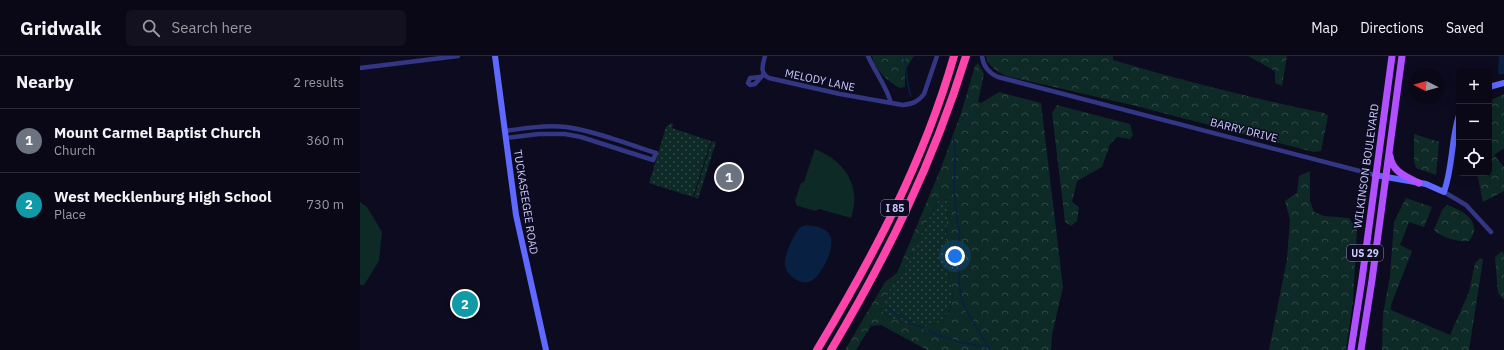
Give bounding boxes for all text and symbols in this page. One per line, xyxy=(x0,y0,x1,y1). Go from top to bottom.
search box xyxy=(126,10,406,46)
text: Gridwalk xyxy=(20,16,102,40)
icon: search xyxy=(140,17,162,39)
text: Search here xyxy=(172,18,252,37)
text: Map xyxy=(1311,19,1338,37)
text: Directions xyxy=(1360,19,1424,37)
text: Saved xyxy=(1446,19,1484,37)
street label: MELODY LANE xyxy=(784,66,856,94)
north arrow xyxy=(1408,68,1444,104)
map controls xyxy=(1456,68,1492,176)
button: + xyxy=(1456,68,1492,104)
text: Nearby xyxy=(16,71,74,93)
text: 2 results xyxy=(293,74,344,91)
street label: WILKINSON BOULEVARD xyxy=(1350,103,1382,229)
button: − xyxy=(1456,104,1492,140)
street label: BARRY DRIVE xyxy=(1209,115,1279,145)
text: Mount Carmel Baptist Church xyxy=(54,123,261,142)
text: 1 xyxy=(25,132,33,149)
text: 360 m xyxy=(306,132,344,149)
button: locate xyxy=(1456,140,1492,176)
text: Church xyxy=(54,142,95,159)
street label: TUCKASEEGEE ROAD xyxy=(511,149,541,255)
pin: 1 xyxy=(716,162,742,192)
text: West Mecklenburg High School xyxy=(54,187,272,206)
text: 2 xyxy=(25,196,33,213)
text: 730 m xyxy=(306,196,344,213)
road number: I 85 xyxy=(881,200,909,216)
text: Place xyxy=(54,206,86,223)
road number: US 29 xyxy=(1347,245,1383,261)
your location xyxy=(945,246,965,266)
pin: 2 xyxy=(452,289,478,319)

